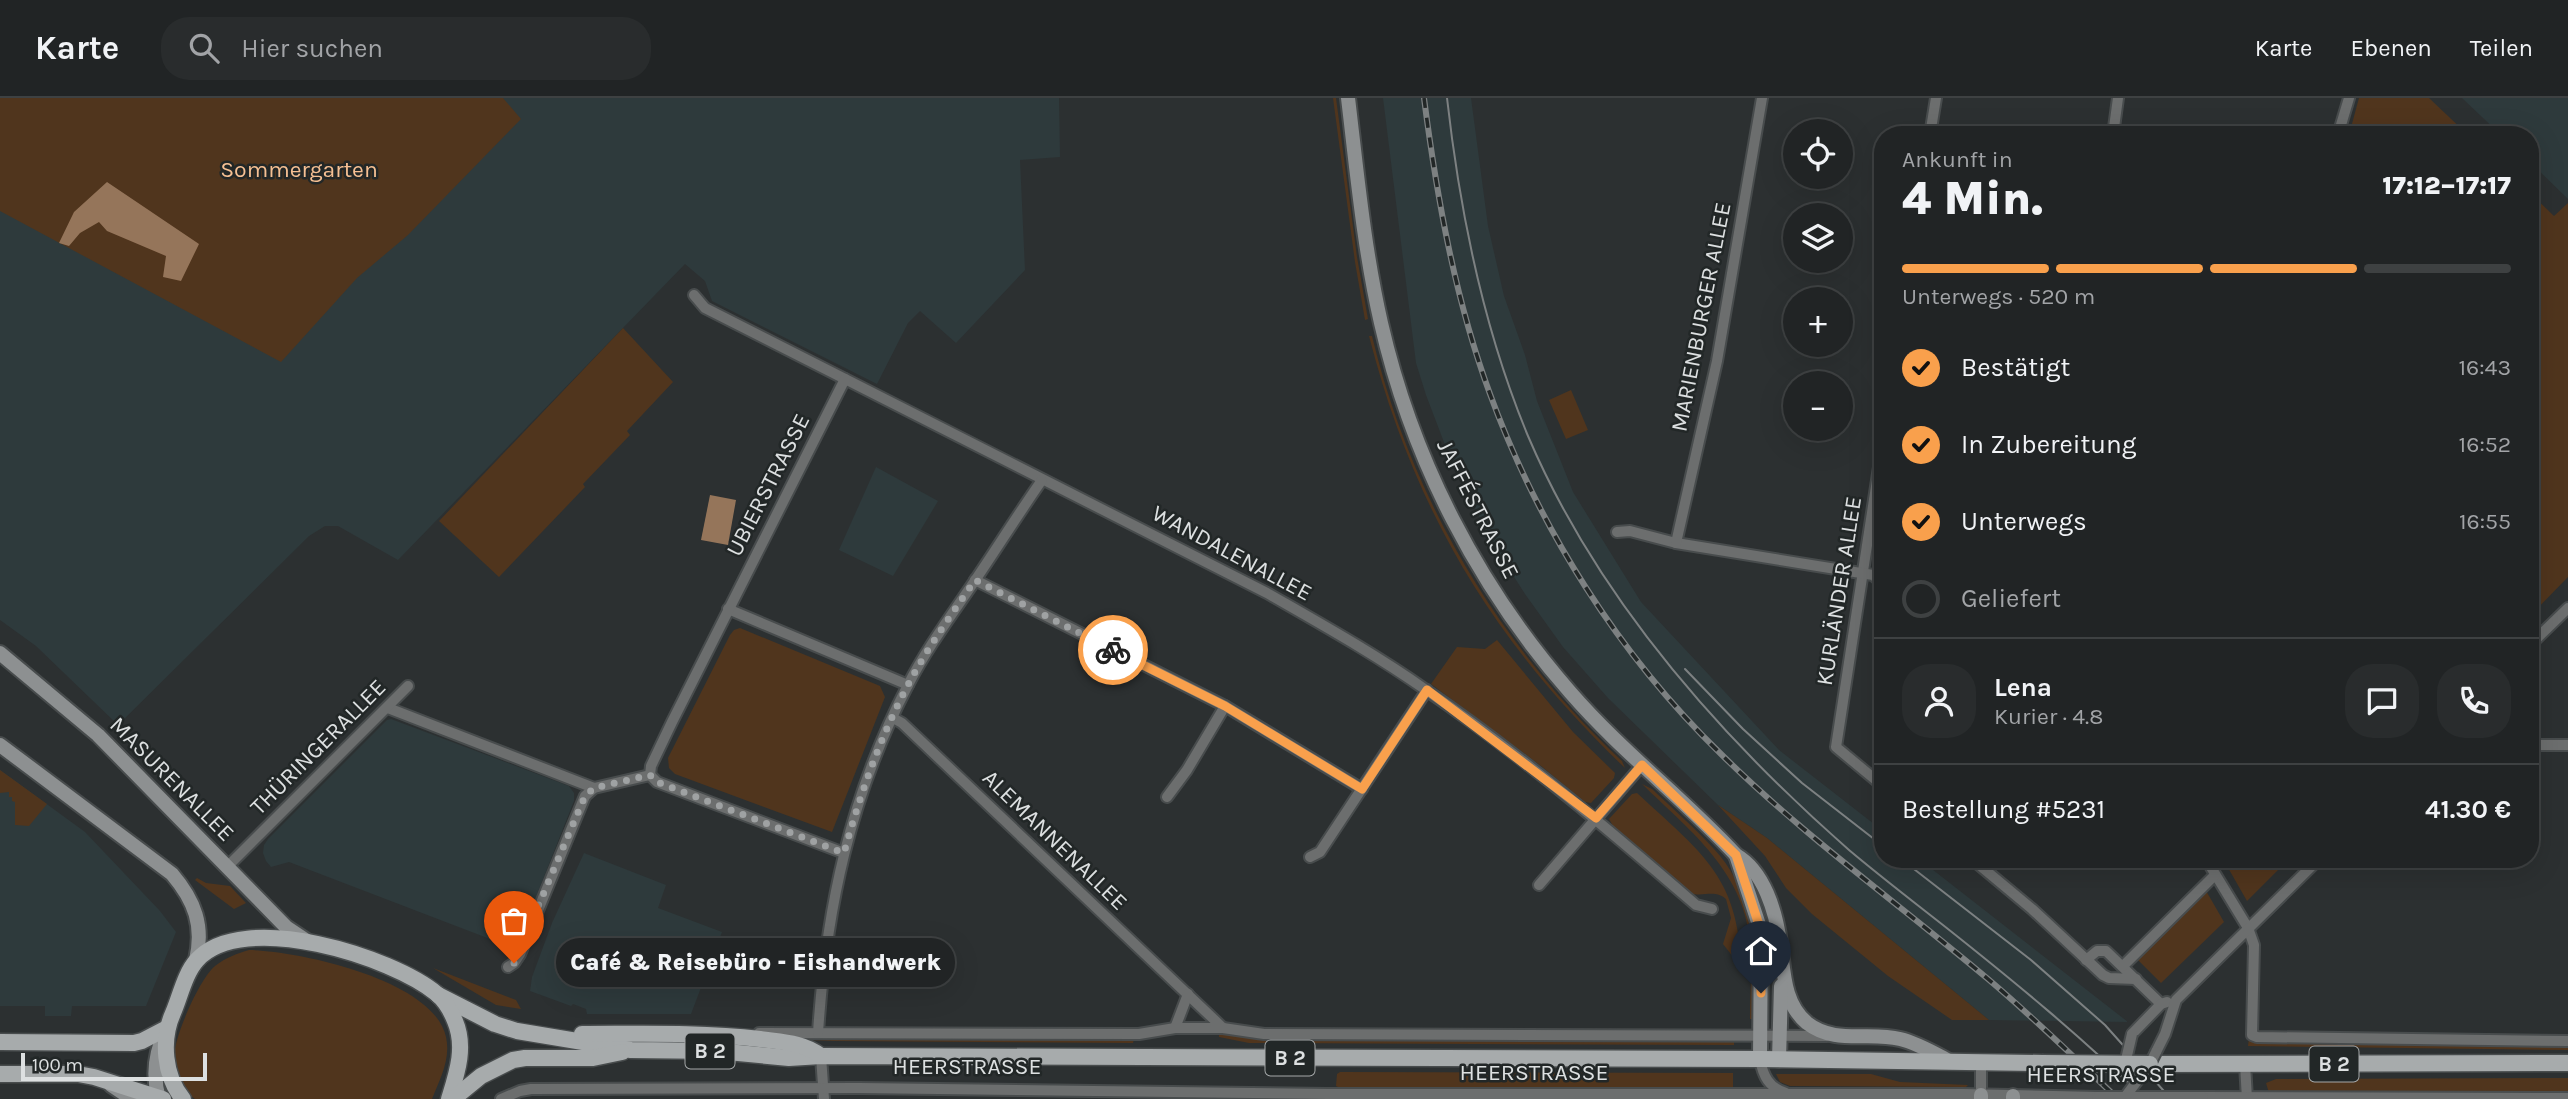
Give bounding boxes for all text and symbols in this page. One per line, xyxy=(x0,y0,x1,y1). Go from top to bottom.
search box xyxy=(161,17,651,80)
text: Karte xyxy=(35,29,119,67)
icon: search xyxy=(185,29,223,67)
text: Hier suchen xyxy=(241,33,383,64)
text: Karte xyxy=(2255,34,2312,62)
text: Ebenen xyxy=(2350,34,2432,62)
text: Teilen xyxy=(2470,34,2533,62)
map controls xyxy=(1783,119,1853,441)
button: locate xyxy=(1783,119,1853,189)
text: Ankunft in xyxy=(1902,146,2013,173)
park label: Sommergarten xyxy=(220,156,378,183)
text: 17:12–17:17 xyxy=(2382,170,2511,201)
text: 4 Min. xyxy=(1902,172,2043,226)
street label: MARIENBURGER ALLEE xyxy=(1666,200,1736,434)
button: layers xyxy=(1783,203,1853,273)
text: Unterwegs · 520 m xyxy=(1902,283,2095,310)
button: + xyxy=(1783,287,1853,357)
icon: check xyxy=(1902,349,1940,387)
text: Bestätigt xyxy=(1961,352,2070,383)
text: 16:43 xyxy=(2459,354,2511,381)
button: − xyxy=(1783,371,1853,441)
street label: UBIERSTRASSE xyxy=(721,409,815,561)
icon: check xyxy=(1902,426,1940,464)
text: In Zubereitung xyxy=(1961,429,2136,460)
text: 16:52 xyxy=(2459,431,2511,458)
street label: JAFFÉSTRASSE xyxy=(1431,435,1525,583)
street label: KURLÄNDER ALLEE xyxy=(1811,495,1867,687)
street label: WANDALENALLEE xyxy=(1147,499,1317,607)
icon: check xyxy=(1902,503,1940,541)
text: Unterwegs xyxy=(1961,506,2087,537)
text: 16:55 xyxy=(2459,508,2511,535)
text: Geliefert xyxy=(1961,583,2061,614)
courier xyxy=(1078,615,1148,685)
icon: bike xyxy=(1094,631,1132,669)
button: person xyxy=(1902,664,1976,738)
button: chat xyxy=(2345,664,2419,738)
button: phone xyxy=(2437,664,2511,738)
text: Lena xyxy=(1994,672,2052,703)
street label: THÜRINGERALLEE xyxy=(245,674,391,820)
text: Kurier · 4.8 xyxy=(1994,703,2103,730)
street label: MASURENALLEE xyxy=(104,711,240,847)
street label: ALEMANNENALLEE xyxy=(977,764,1133,916)
text: Bestellung #5231 xyxy=(1902,794,2105,825)
text: 41.30 € xyxy=(2425,794,2511,825)
pin xyxy=(484,891,544,963)
icon: bag xyxy=(495,902,533,940)
pin xyxy=(1731,921,1791,993)
icon: home xyxy=(1742,932,1780,970)
callout: Café & Reisebüro - Eishandwerk xyxy=(556,938,955,988)
text: Café & Reisebüro - Eishandwerk xyxy=(570,949,941,976)
road number: B 2 xyxy=(686,1034,734,1068)
road number: B 2 xyxy=(1266,1040,1314,1076)
road number: B 2 xyxy=(2310,1046,2358,1082)
scale bar xyxy=(21,1050,206,1082)
street label: HEERSTRASSE xyxy=(893,1053,1041,1080)
text: 100 m xyxy=(32,1054,83,1076)
street label: HEERSTRASSE xyxy=(1460,1059,1608,1086)
street label: HEERSTRASSE xyxy=(2027,1061,2175,1088)

